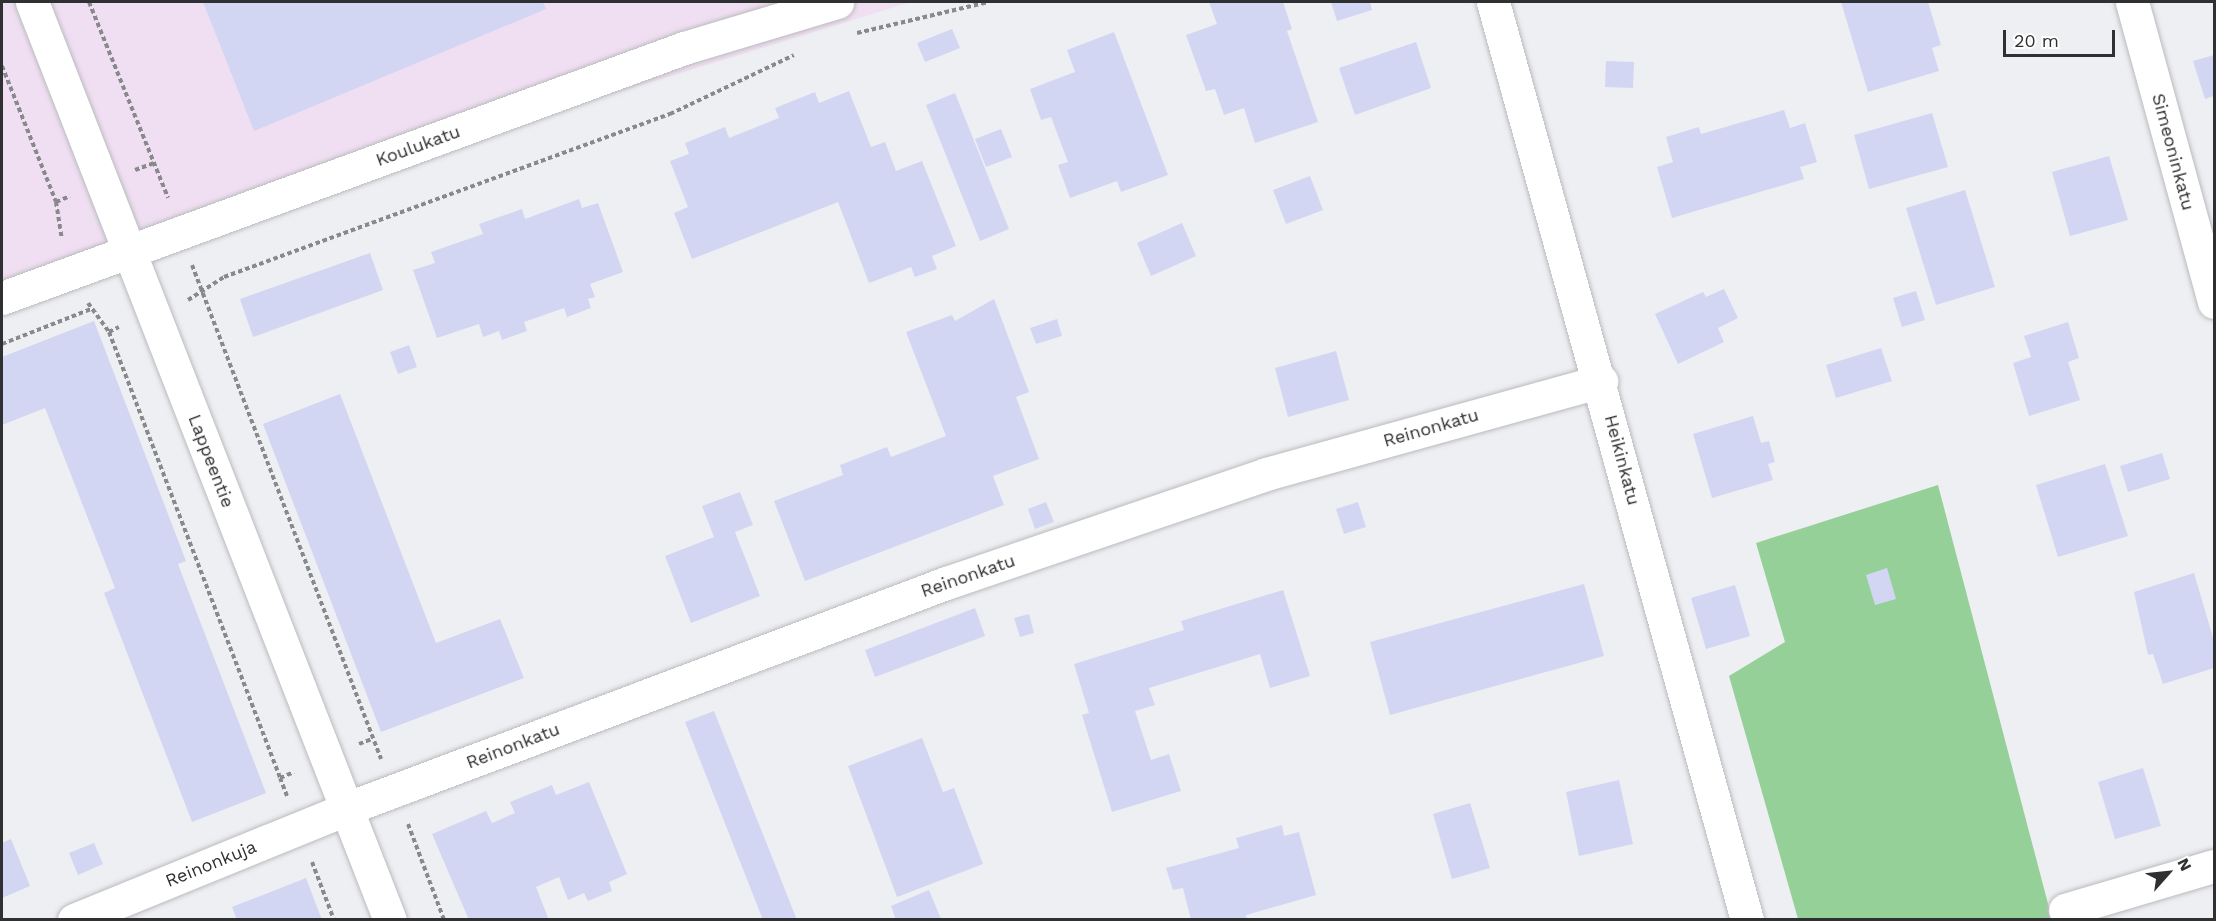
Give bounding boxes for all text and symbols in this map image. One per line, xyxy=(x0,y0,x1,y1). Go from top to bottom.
scale bar xyxy=(2006,18,2118,56)
text: 20 m xyxy=(2014,30,2059,51)
street label: Simeoninkatu xyxy=(2147,91,2199,213)
street label: Koulukatu xyxy=(373,121,463,171)
street label: Reinonkatu xyxy=(1381,404,1481,452)
street label: Lappeentie xyxy=(183,411,239,511)
street label: Heikinkatu xyxy=(1600,412,1644,508)
street label: Reinonkatu xyxy=(918,550,1018,602)
street label: Reinonkatu xyxy=(463,718,563,774)
street label: Reinonkuja xyxy=(162,836,260,892)
north arrow xyxy=(2138,843,2198,903)
text: N xyxy=(2173,855,2196,874)

